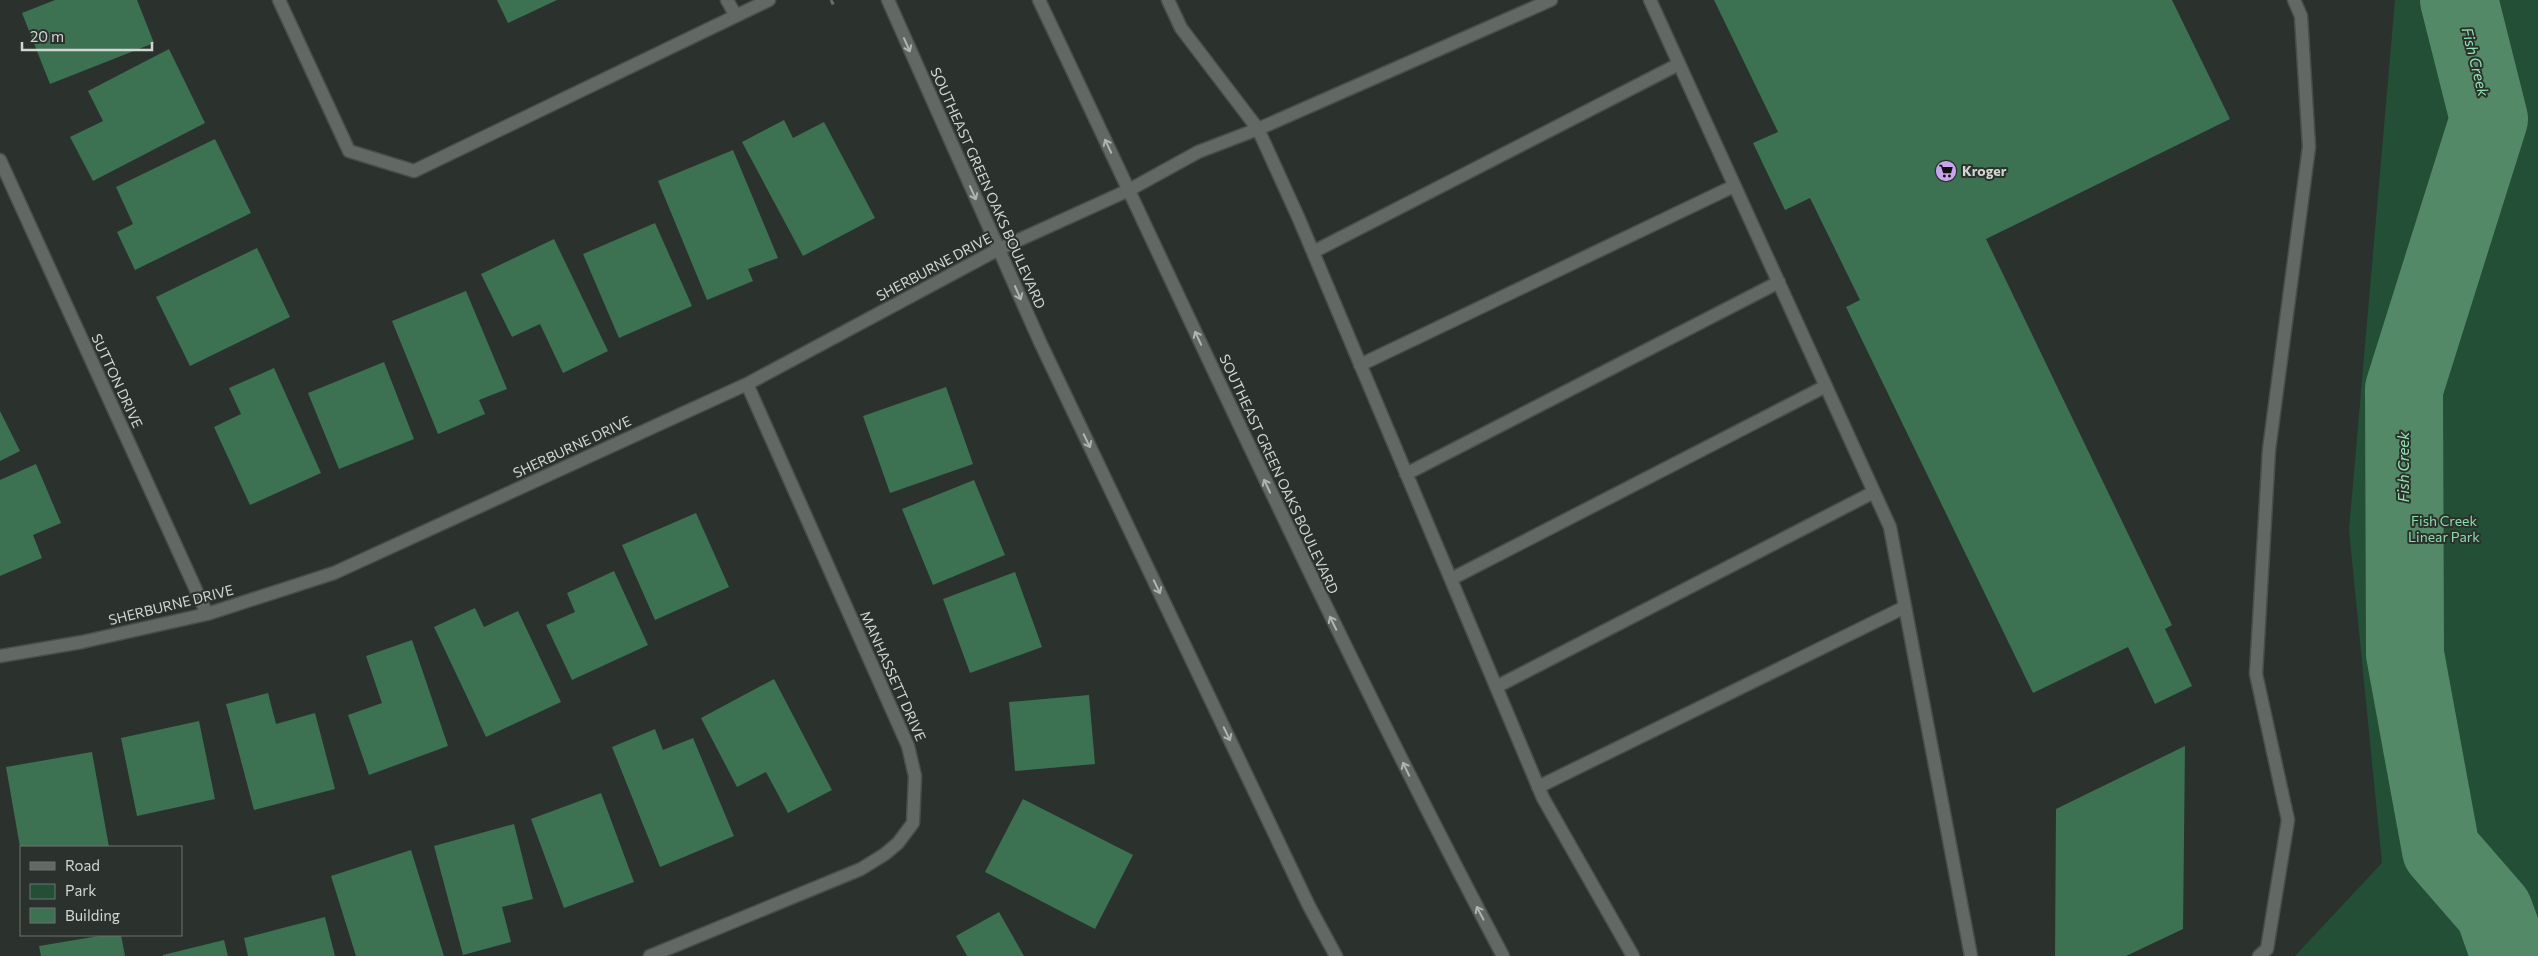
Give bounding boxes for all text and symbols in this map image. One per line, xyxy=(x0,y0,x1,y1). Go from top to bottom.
scale bar xyxy=(22,20,152,52)
water label: Fish Creek xyxy=(2459,25,2493,99)
text: 20 m xyxy=(30,27,64,45)
one-way arrow xyxy=(903,37,913,52)
street label: SOUTHEAST GREEN OAKS BOULEVARD xyxy=(927,64,1050,311)
one-way arrow xyxy=(1103,139,1113,154)
supermarket icon: Kroger xyxy=(1934,159,1958,183)
place label: Kroger xyxy=(1962,162,2007,179)
one-way arrow xyxy=(969,185,979,200)
street label: SHERBURNE DRIVE xyxy=(873,229,994,304)
one-way arrow xyxy=(1014,285,1024,300)
street label: SUTTON DRIVE xyxy=(88,331,147,431)
one-way arrow xyxy=(1193,331,1203,346)
street label: SOUTHEAST GREEN OAKS BOULEVARD xyxy=(1216,351,1343,596)
street label: SHERBURNE DRIVE xyxy=(510,412,633,481)
water label: Fish Creek xyxy=(2394,431,2412,502)
one-way arrow xyxy=(1082,433,1092,448)
one-way arrow xyxy=(1262,479,1271,494)
park label: Fish Creek Linear Park xyxy=(2408,512,2480,545)
one-way arrow xyxy=(1153,579,1162,594)
street label: SHERBURNE DRIVE xyxy=(107,581,235,628)
street label: MANHASSETT DRIVE xyxy=(857,608,930,744)
one-way arrow xyxy=(1328,616,1338,631)
one-way arrow xyxy=(1223,726,1232,741)
one-way arrow xyxy=(1400,761,1410,776)
legend xyxy=(20,846,182,936)
text: Road xyxy=(65,856,100,874)
text: Park xyxy=(65,881,96,899)
text: Building xyxy=(65,906,120,924)
one-way arrow xyxy=(1475,906,1484,921)

